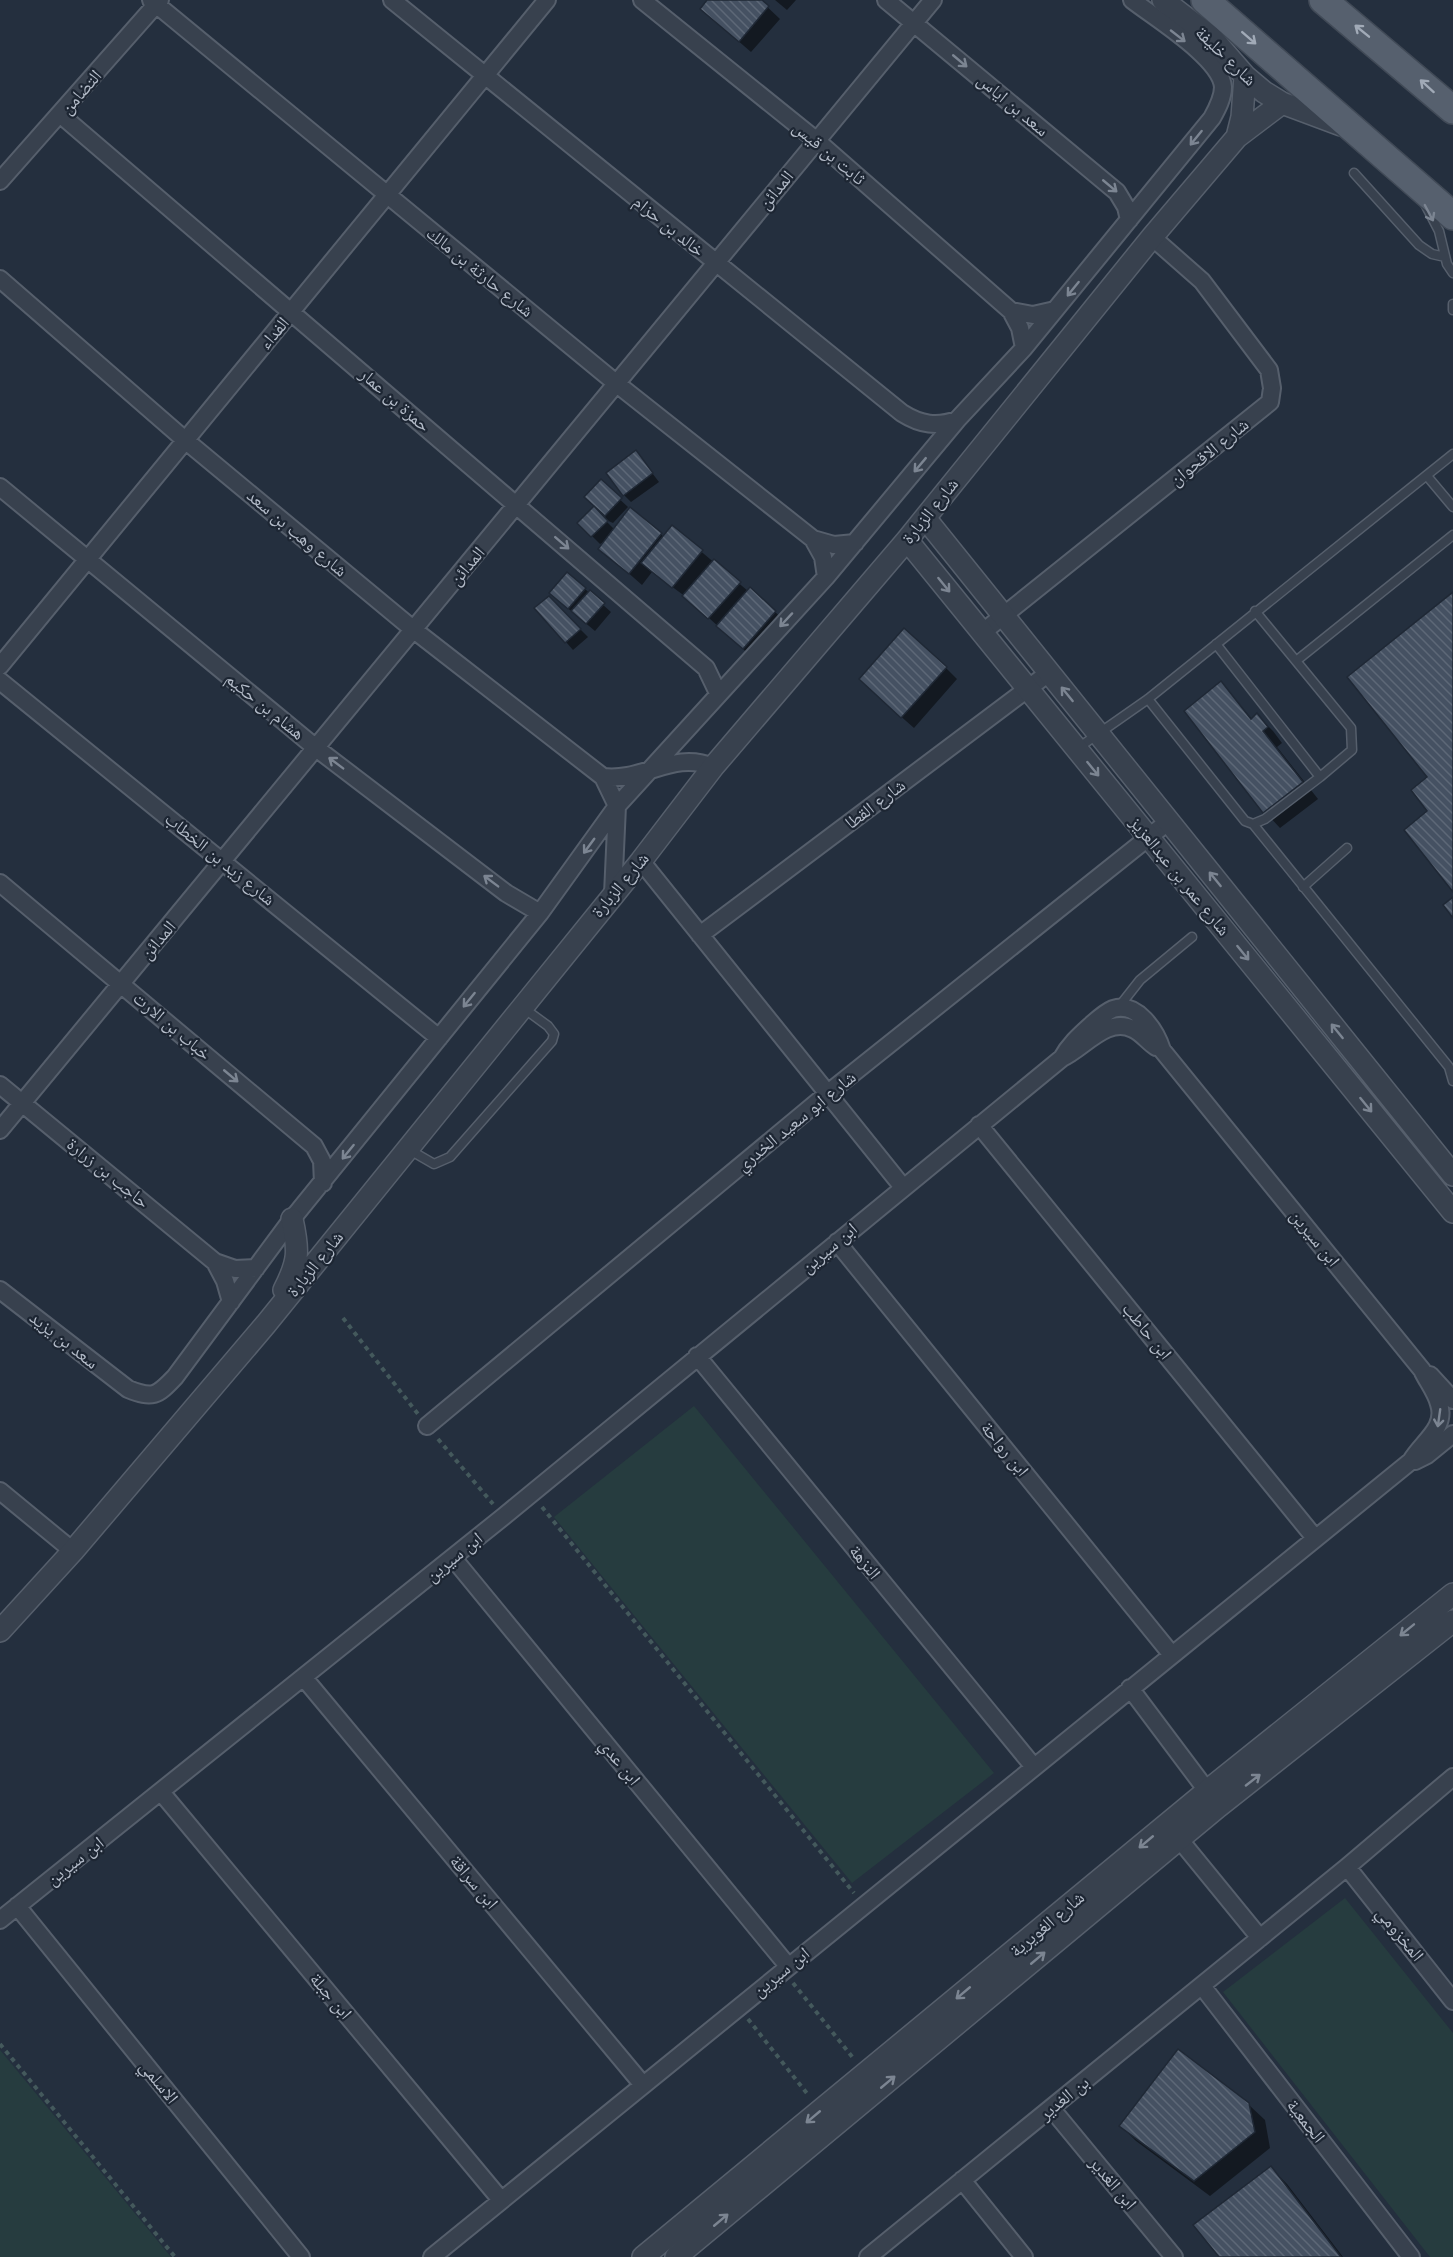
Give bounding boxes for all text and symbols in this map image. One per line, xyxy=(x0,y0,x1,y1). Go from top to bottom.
street label: شارع خليفة xyxy=(1191,21,1262,91)
one-way arrow xyxy=(1354,25,1370,38)
one-way arrow xyxy=(1170,30,1186,43)
one-way arrow xyxy=(1241,31,1256,45)
one-way arrow xyxy=(952,54,967,68)
street label: التضامن xyxy=(55,65,106,119)
street label: سعد بن اياس xyxy=(973,68,1054,141)
one-way arrow xyxy=(1419,79,1434,93)
street label: ثابت بن قيس xyxy=(788,116,870,190)
one-way arrow xyxy=(1190,130,1203,146)
street label: المدائن xyxy=(753,165,798,214)
one-way arrow xyxy=(1101,178,1117,192)
street label: خالد بن حزام xyxy=(628,190,710,262)
one-way arrow xyxy=(1423,204,1435,221)
street label: شارع حارثة بن مالك xyxy=(422,221,539,322)
one-way arrow xyxy=(1066,281,1079,297)
street label: الفداء xyxy=(253,312,294,354)
street label: حمزة بن عمار xyxy=(354,362,436,437)
street label: شارع الاقحوان xyxy=(1164,413,1253,491)
one-way arrow xyxy=(913,457,927,472)
street label: شارع الزبارة xyxy=(896,473,963,548)
street label: شارع وهب بن سعد xyxy=(242,484,352,581)
one-way arrow xyxy=(554,536,569,550)
street label: المدائن xyxy=(444,541,490,590)
one-way arrow xyxy=(938,577,951,593)
one-way arrow xyxy=(779,612,793,627)
street label: هشام بن حكيم xyxy=(220,667,310,745)
one-way arrow xyxy=(1060,687,1074,702)
one-way arrow xyxy=(328,756,344,769)
one-way arrow xyxy=(1087,761,1100,777)
street label: شارع القطا xyxy=(840,773,910,834)
street label: شارع زيد بن الخطاب xyxy=(160,807,280,910)
street label: شارع عمر بن عبدالعزيز xyxy=(1124,810,1236,940)
one-way arrow xyxy=(583,837,595,853)
street label: شارع الزبارة xyxy=(586,847,654,922)
one-way arrow xyxy=(1209,871,1222,887)
one-way arrow xyxy=(483,875,499,888)
street label: المدائن xyxy=(135,915,181,964)
one-way arrow xyxy=(1236,945,1249,961)
street label: خباب بن الارت xyxy=(129,986,216,1065)
one-way arrow xyxy=(463,991,476,1007)
one-way arrow xyxy=(1331,1023,1344,1039)
street label: شارع ابو سعيد الخدري xyxy=(731,1065,863,1179)
one-way arrow xyxy=(223,1069,239,1082)
one-way arrow xyxy=(1359,1097,1372,1113)
street label: حاجب بن زرارة xyxy=(62,1132,154,1213)
one-way arrow xyxy=(341,1144,354,1160)
street label: ابن سيرين xyxy=(1285,1204,1345,1271)
street label: ابن سيرين xyxy=(796,1217,862,1278)
street label: شارع الزبارة xyxy=(281,1226,348,1301)
street label: ابن حاطب xyxy=(1117,1297,1177,1364)
street label: سعد بن يزيد xyxy=(25,1306,103,1374)
one-way arrow xyxy=(1433,1408,1444,1427)
street label: ابن رواحة xyxy=(976,1417,1034,1481)
street label: ابن سيرين xyxy=(420,1527,487,1587)
street label: النزهة xyxy=(845,1540,886,1584)
one-way arrow xyxy=(1400,1624,1416,1637)
street label: ابن عدي xyxy=(592,1734,646,1792)
one-way arrow xyxy=(1244,1773,1260,1786)
street label: ابن سيرين xyxy=(41,1831,108,1890)
one-way arrow xyxy=(1139,1835,1154,1849)
street label: ابن سراقة xyxy=(445,1850,504,1914)
street label: شارع الغويرية xyxy=(1004,1886,1089,1962)
street label: المخزومي xyxy=(1369,1902,1429,1968)
street label: ابن سيرين xyxy=(747,1942,814,2002)
one-way arrow xyxy=(1030,1951,1045,1965)
street label: ابن جبلة xyxy=(305,1968,358,2024)
one-way arrow xyxy=(956,1986,971,2000)
street label: الاسلمي xyxy=(132,2055,184,2110)
street label: بن الغدير xyxy=(1033,2070,1093,2125)
one-way arrow xyxy=(880,2075,895,2089)
street label: الجمعية xyxy=(1282,2094,1331,2147)
one-way arrow xyxy=(806,2110,821,2124)
street label: ابن الغدير xyxy=(1084,2151,1142,2214)
one-way arrow xyxy=(713,2213,729,2226)

